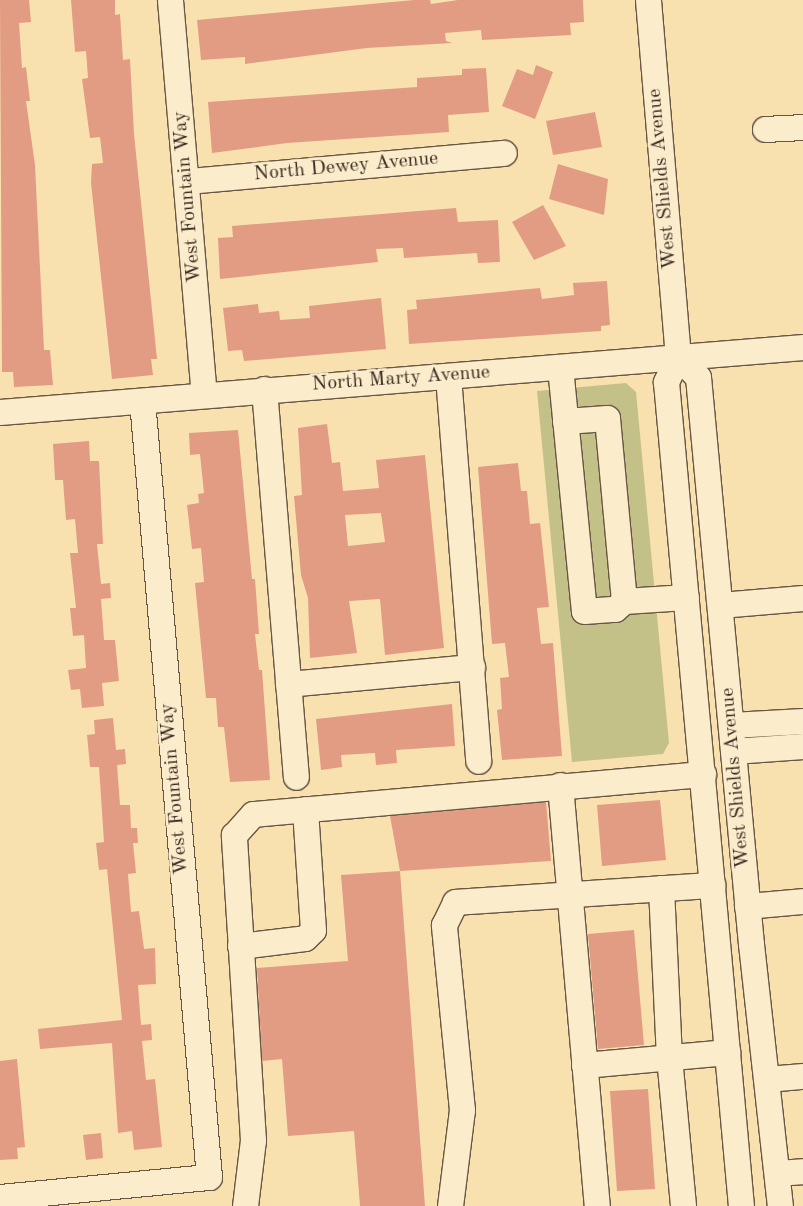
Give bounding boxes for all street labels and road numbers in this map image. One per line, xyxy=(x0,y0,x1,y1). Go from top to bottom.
street label: West Shields Avenue xyxy=(643,88,683,270)
street label: West Fountain Way xyxy=(169,110,207,284)
street label: North Dewey Avenue xyxy=(253,147,439,187)
street label: North Marty Avenue xyxy=(311,361,491,397)
street label: West Shields Avenue xyxy=(716,687,756,869)
street label: West Fountain Way xyxy=(156,702,194,876)

